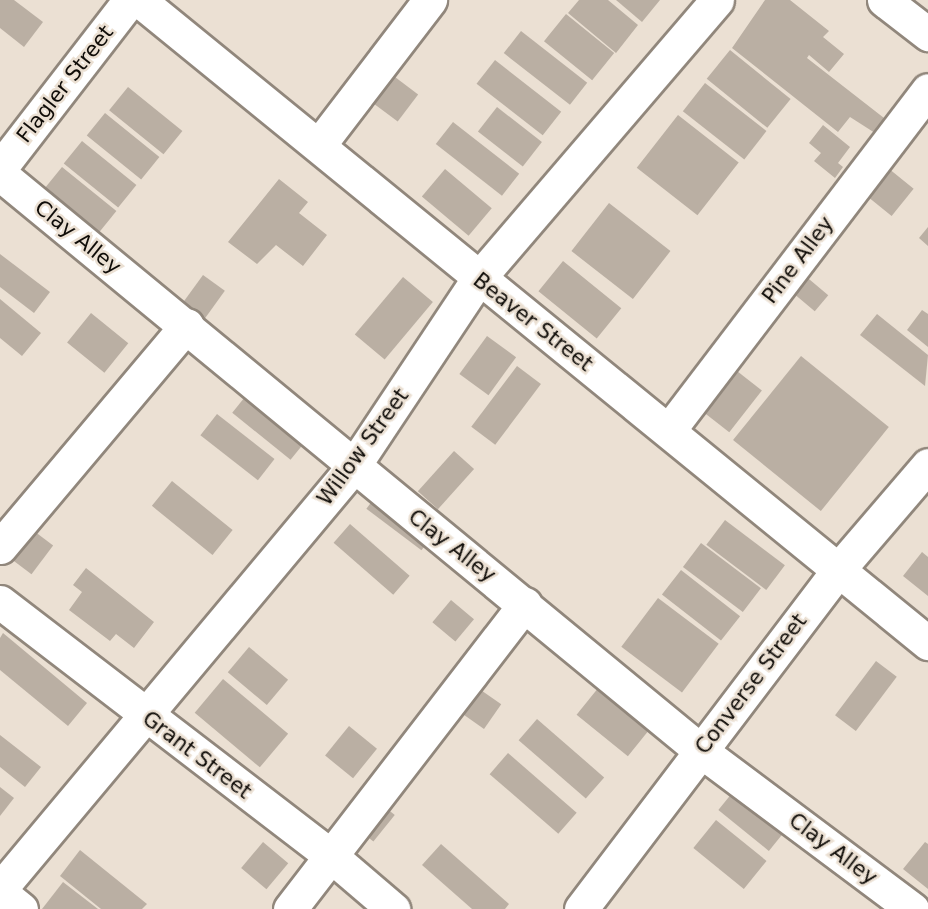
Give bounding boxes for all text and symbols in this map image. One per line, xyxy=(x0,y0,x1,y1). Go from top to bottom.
street label: Flagler Street xyxy=(11,20,119,148)
street label: Clay Alley xyxy=(30,195,126,279)
street label: Pine Alley xyxy=(757,212,839,308)
street label: Beaver Street xyxy=(468,268,598,376)
street label: Willow Street xyxy=(312,384,414,510)
street label: Clay Alley xyxy=(403,504,501,588)
street label: Converse Street xyxy=(690,609,812,759)
street label: Grant Street xyxy=(138,706,256,804)
street label: Clay Alley xyxy=(784,808,882,890)

